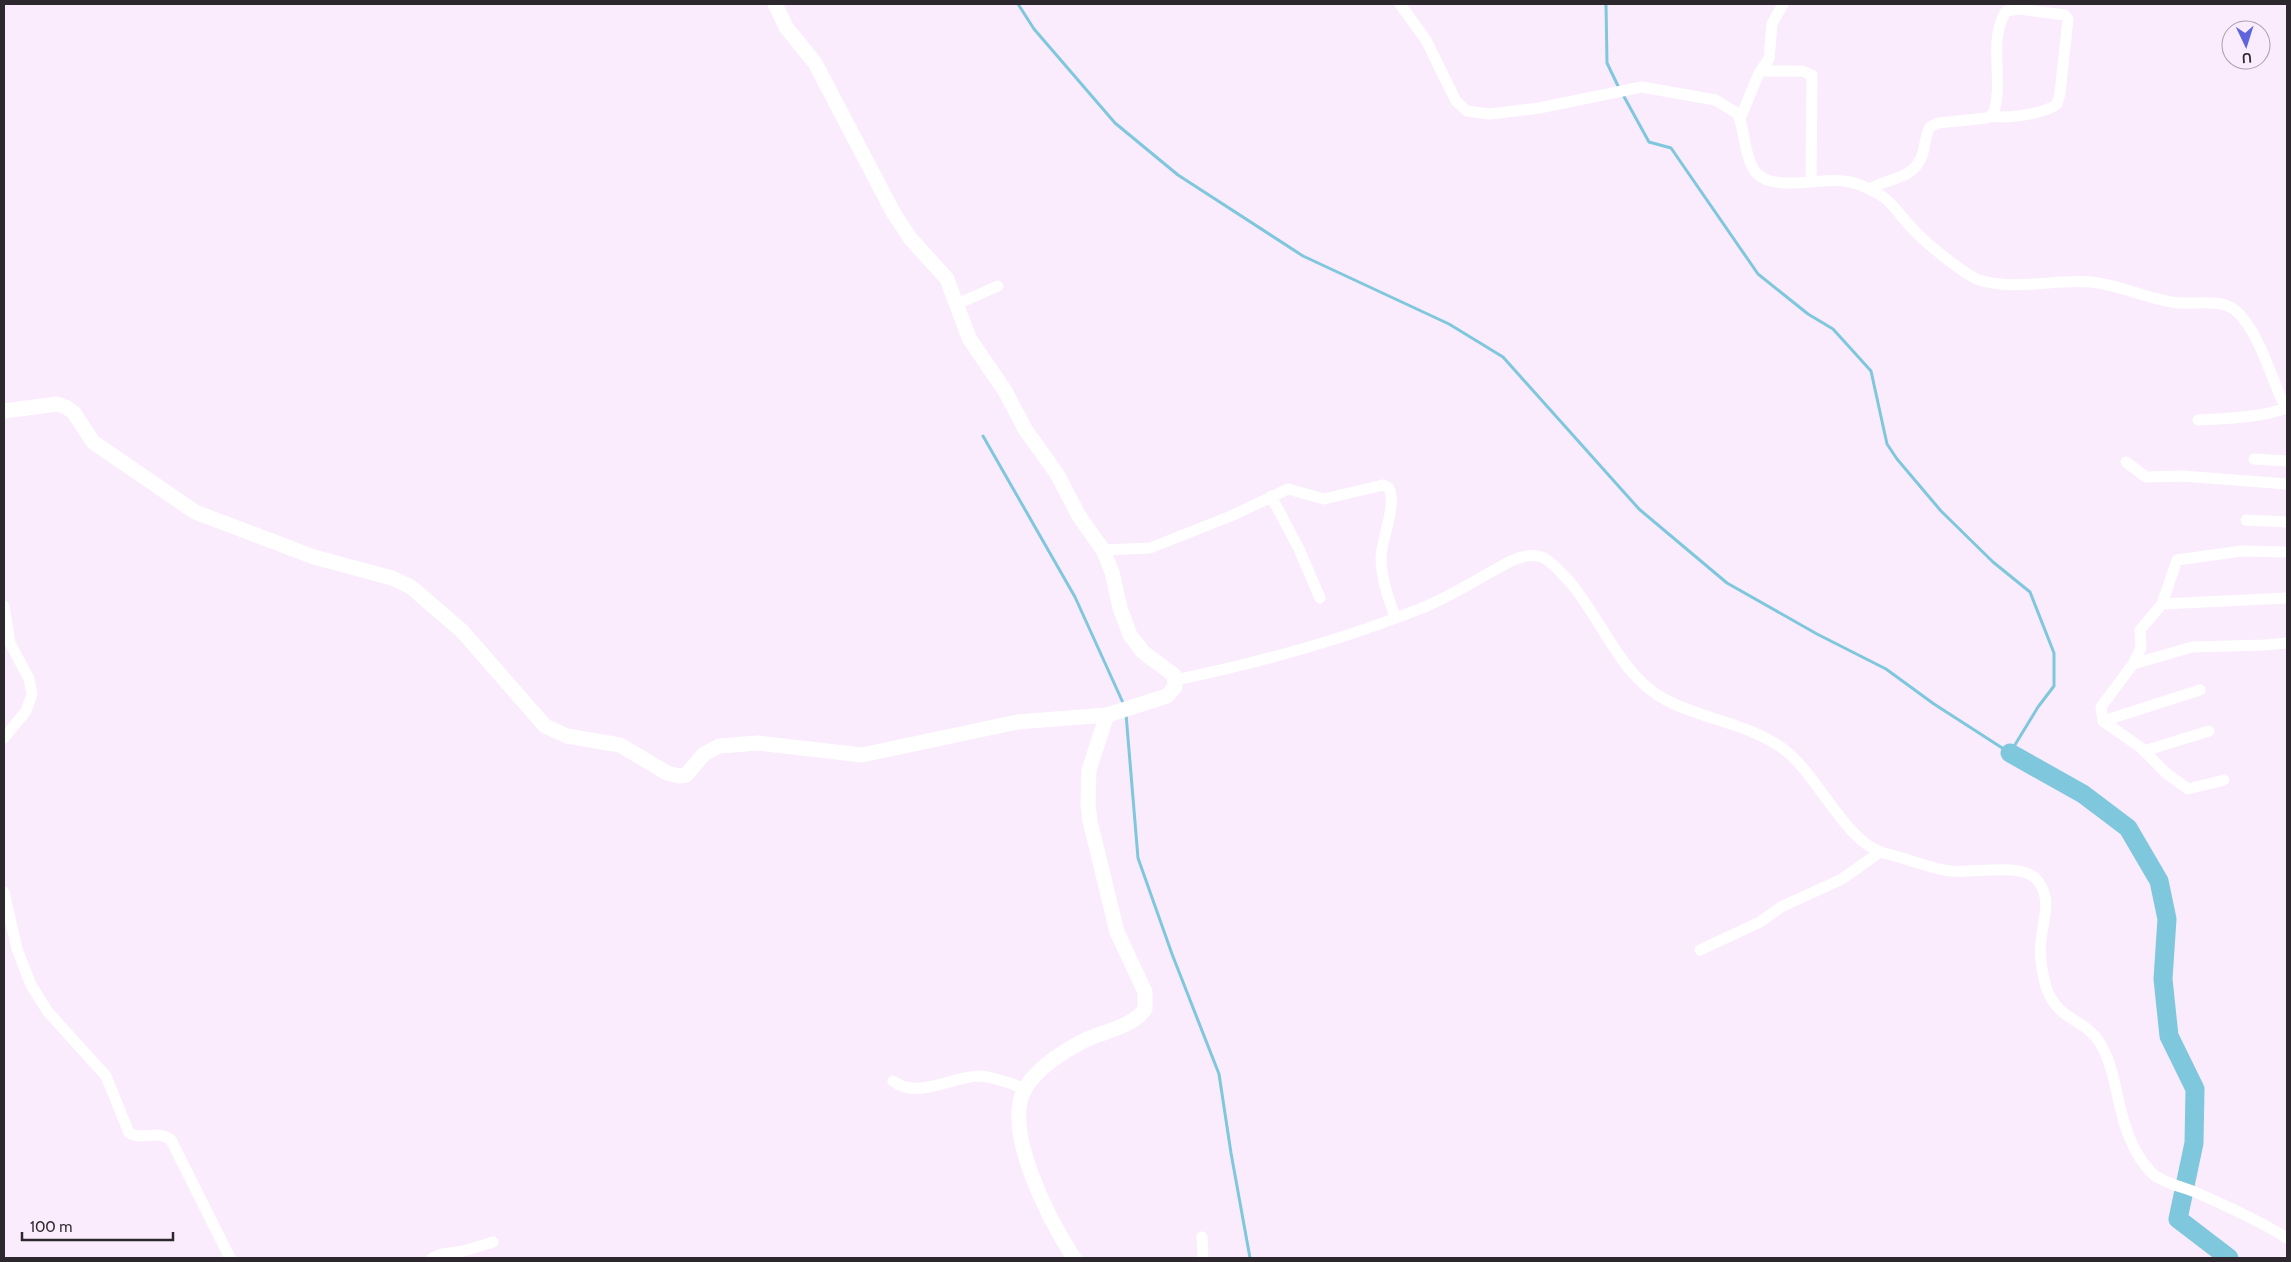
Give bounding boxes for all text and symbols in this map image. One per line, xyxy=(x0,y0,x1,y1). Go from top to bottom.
north arrow xyxy=(2221,20,2271,70)
text: U xyxy=(2241,49,2253,67)
scale bar xyxy=(22,1210,174,1242)
text: 100 m xyxy=(30,1218,72,1236)

